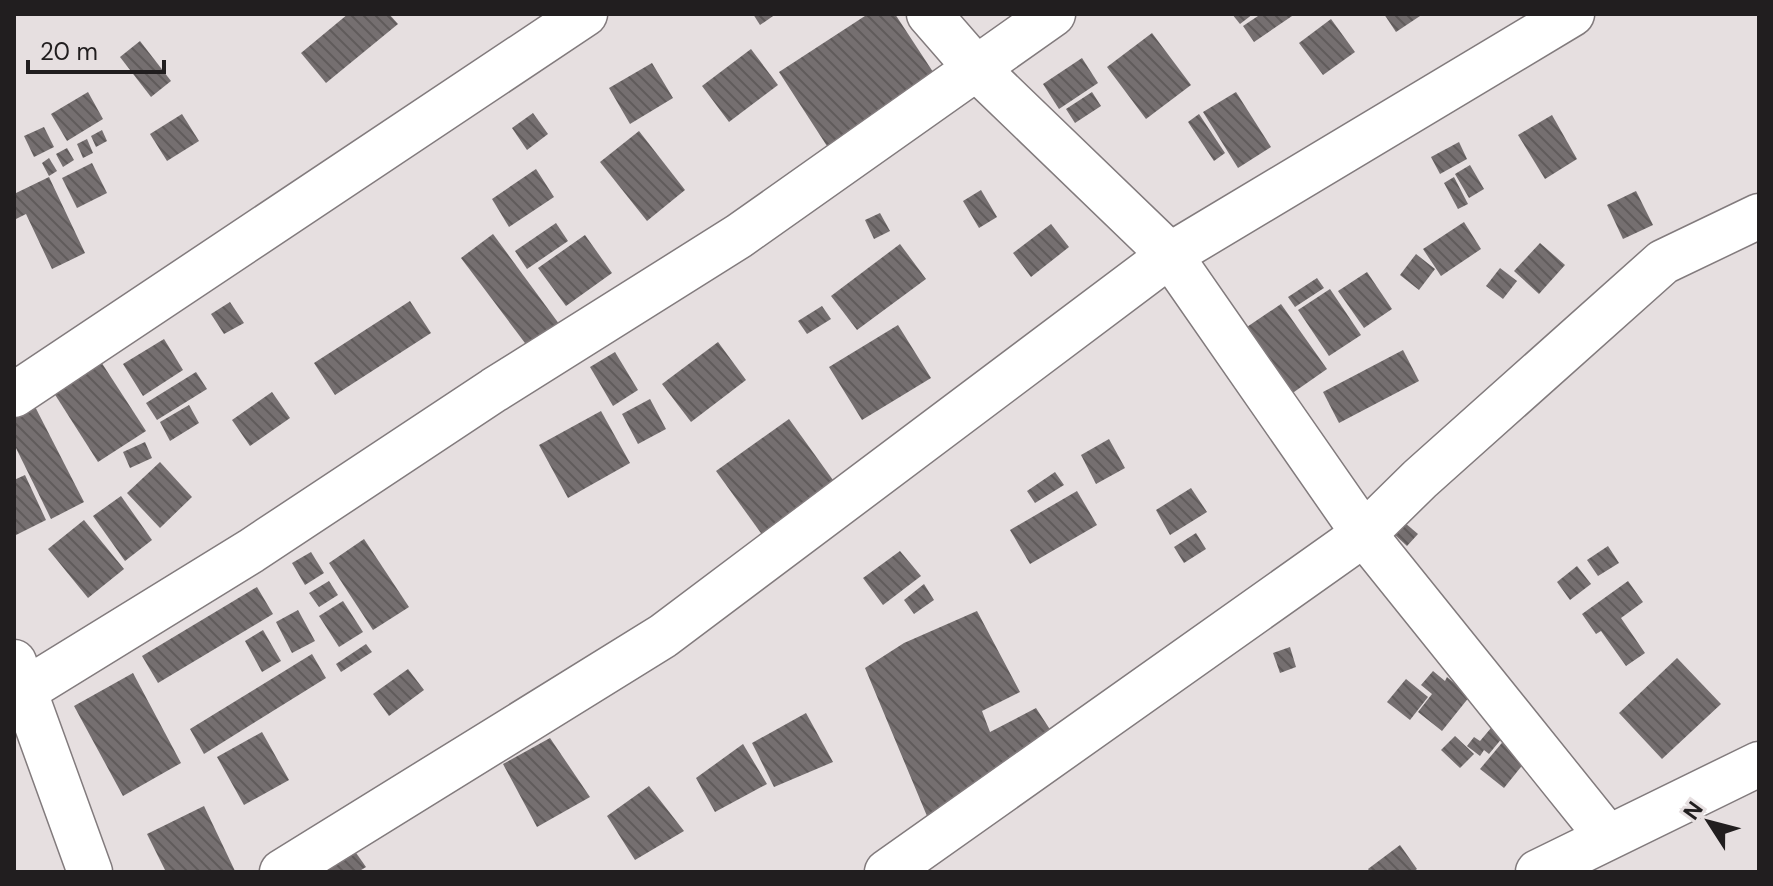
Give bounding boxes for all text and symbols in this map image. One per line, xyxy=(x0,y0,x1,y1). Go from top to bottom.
scale bar xyxy=(28,24,164,74)
text: 20 m xyxy=(40,36,98,67)
north arrow xyxy=(1669,782,1749,862)
text: N xyxy=(1677,796,1710,826)

